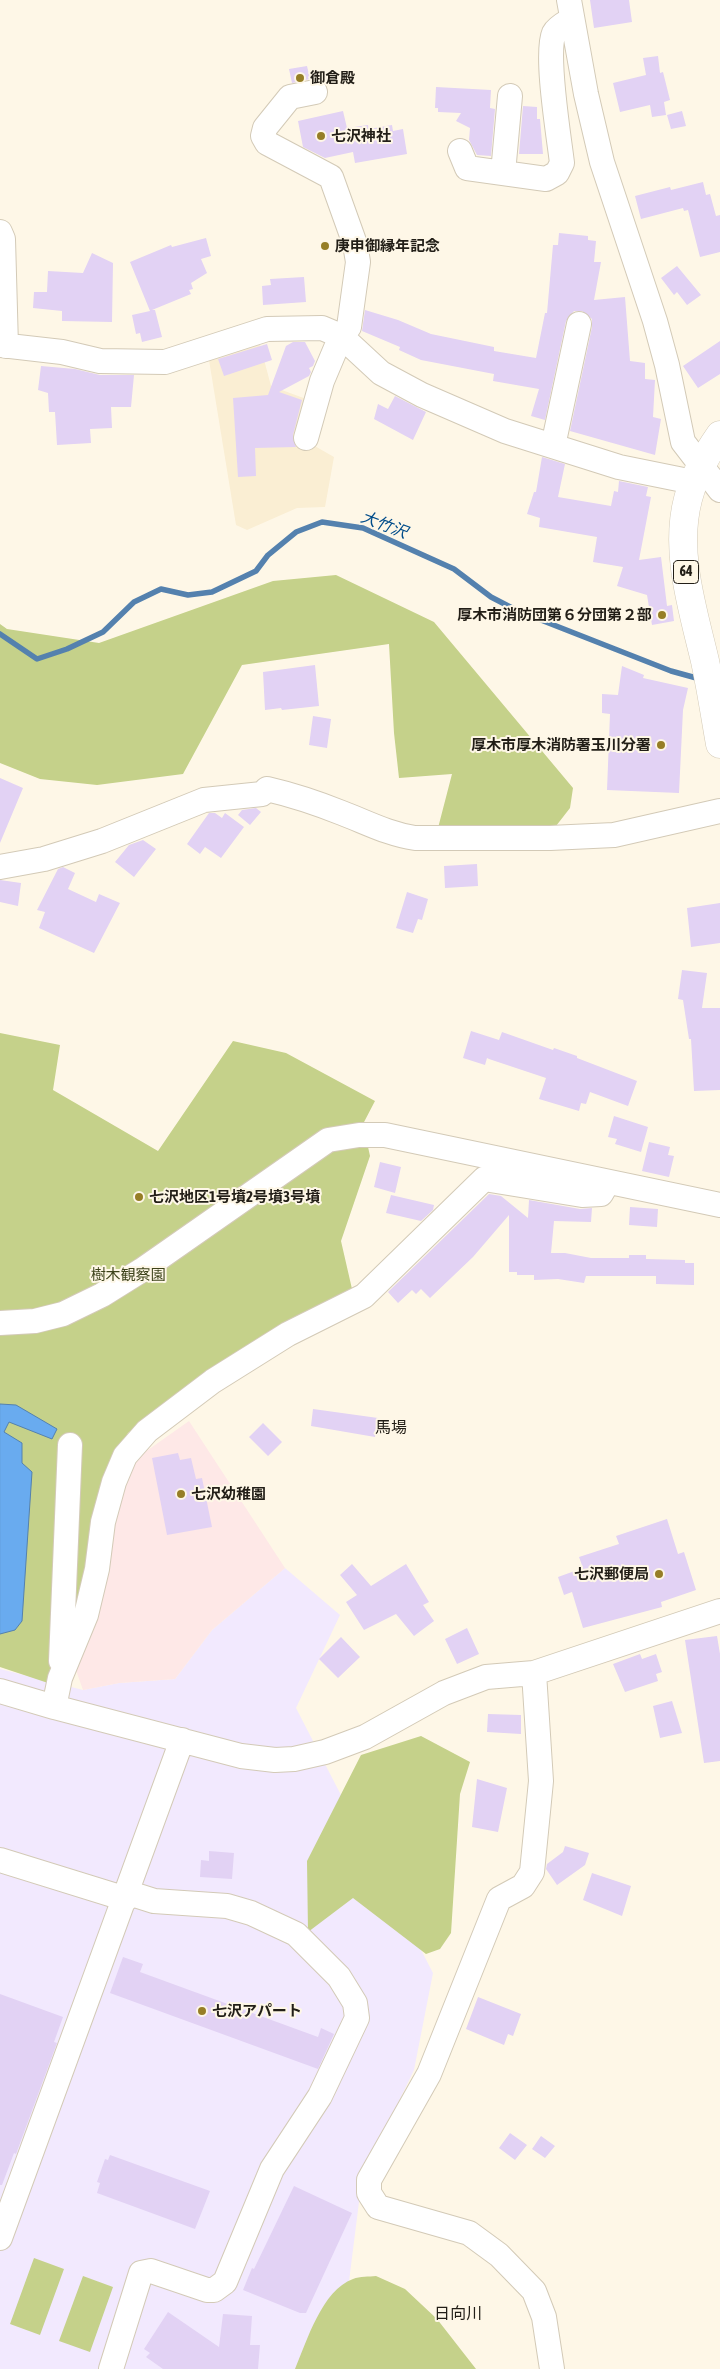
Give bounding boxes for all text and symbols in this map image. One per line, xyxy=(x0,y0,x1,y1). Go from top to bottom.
place label: 御倉殿 xyxy=(310,69,355,87)
marker: 御倉殿 xyxy=(294,72,306,84)
place label: 七沢神社 xyxy=(331,127,391,145)
marker: 七沢神社 xyxy=(315,130,327,142)
place label: 庚申御縁年記念 xyxy=(335,237,440,255)
marker: 庚申御縁年記念 xyxy=(319,240,331,252)
water label: 大竹沢 xyxy=(358,507,410,543)
road number: 64 xyxy=(674,560,698,584)
place label: 厚木市消防団第６分団第２部 xyxy=(457,606,652,624)
marker: 厚木市消防団第６分団第２部 xyxy=(656,609,668,621)
place label: 厚木市厚木消防署玉川分署 xyxy=(471,736,651,754)
marker: 厚木市厚木消防署玉川分署 xyxy=(655,739,667,751)
place label: 七沢地区1号墳2号墳3号墳 xyxy=(149,1188,320,1206)
marker: 七沢地区1号墳2号墳3号墳 xyxy=(133,1191,145,1203)
park label: 樹木観察園 xyxy=(91,1266,165,1284)
district label: 馬場 xyxy=(375,1418,407,1438)
place label: 七沢幼稚園 xyxy=(191,1485,266,1503)
marker: 七沢幼稚園 xyxy=(175,1488,187,1500)
place label: 七沢郵便局 xyxy=(574,1565,649,1583)
marker: 七沢郵便局 xyxy=(653,1568,665,1580)
place label: 七沢アパート xyxy=(212,2002,302,2020)
marker: 七沢アパート xyxy=(196,2005,208,2017)
district label: 日向川 xyxy=(434,2304,482,2324)

